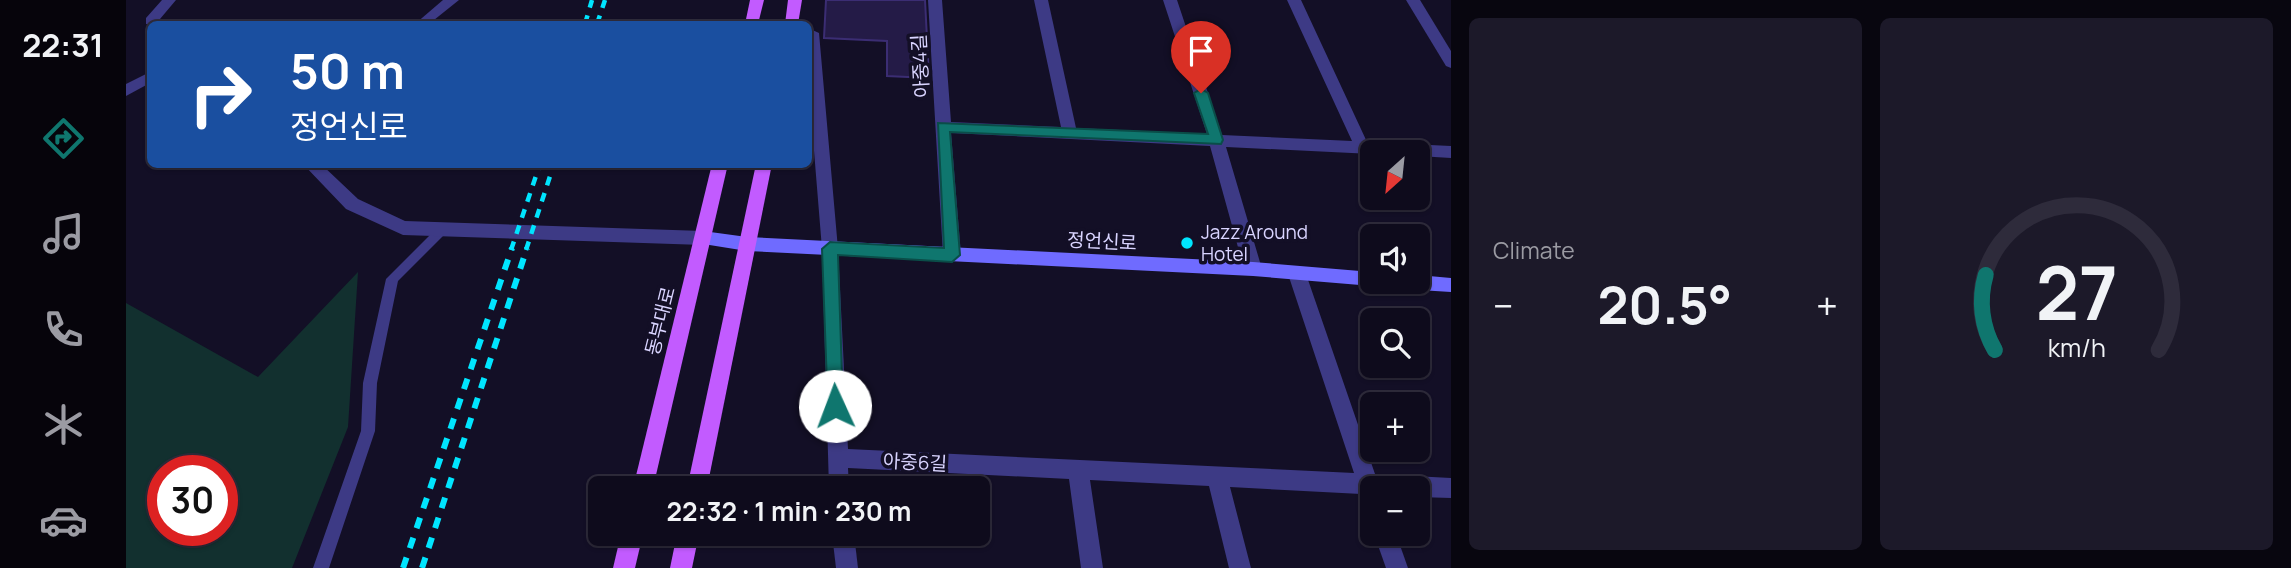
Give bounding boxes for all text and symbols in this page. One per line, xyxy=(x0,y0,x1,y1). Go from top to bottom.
pin xyxy=(1171,21,1231,93)
text: 22:31 xyxy=(22,23,104,67)
icon: arrive xyxy=(1182,32,1220,70)
street label: 아중4길 xyxy=(905,34,935,98)
text: 50 m xyxy=(290,37,405,104)
icon: right xyxy=(175,49,266,140)
text: 정언신로 xyxy=(290,104,408,148)
icon: directions xyxy=(39,114,88,163)
north arrow xyxy=(1360,140,1430,210)
map controls xyxy=(1360,140,1430,546)
icon: music xyxy=(39,209,88,258)
place label: Jazz Around Hotel xyxy=(1201,219,1308,267)
button: sound xyxy=(1360,224,1430,294)
street label: 정언신로 xyxy=(1066,226,1138,256)
text: Climate xyxy=(1493,234,1575,266)
marker: Jazz Around Hotel xyxy=(1179,235,1195,251)
text: 27 xyxy=(2035,242,2118,342)
text: 20.5° xyxy=(1597,269,1732,340)
text: − xyxy=(1493,279,1514,331)
text: + xyxy=(1816,279,1838,331)
street label: 동부대로 xyxy=(639,284,681,358)
icon: phone xyxy=(39,305,88,354)
button: search xyxy=(1360,308,1430,378)
text: km/h xyxy=(2047,330,2106,365)
position arrow xyxy=(798,369,872,443)
button: + xyxy=(1360,392,1430,462)
icon: climate xyxy=(39,400,88,449)
street label: 아중6길 xyxy=(882,447,948,477)
speed limit sign: 30 xyxy=(147,455,238,546)
button: − xyxy=(1360,476,1430,546)
text: 22:32 · 1 min · 230 m xyxy=(667,493,911,529)
icon: car xyxy=(39,496,88,545)

